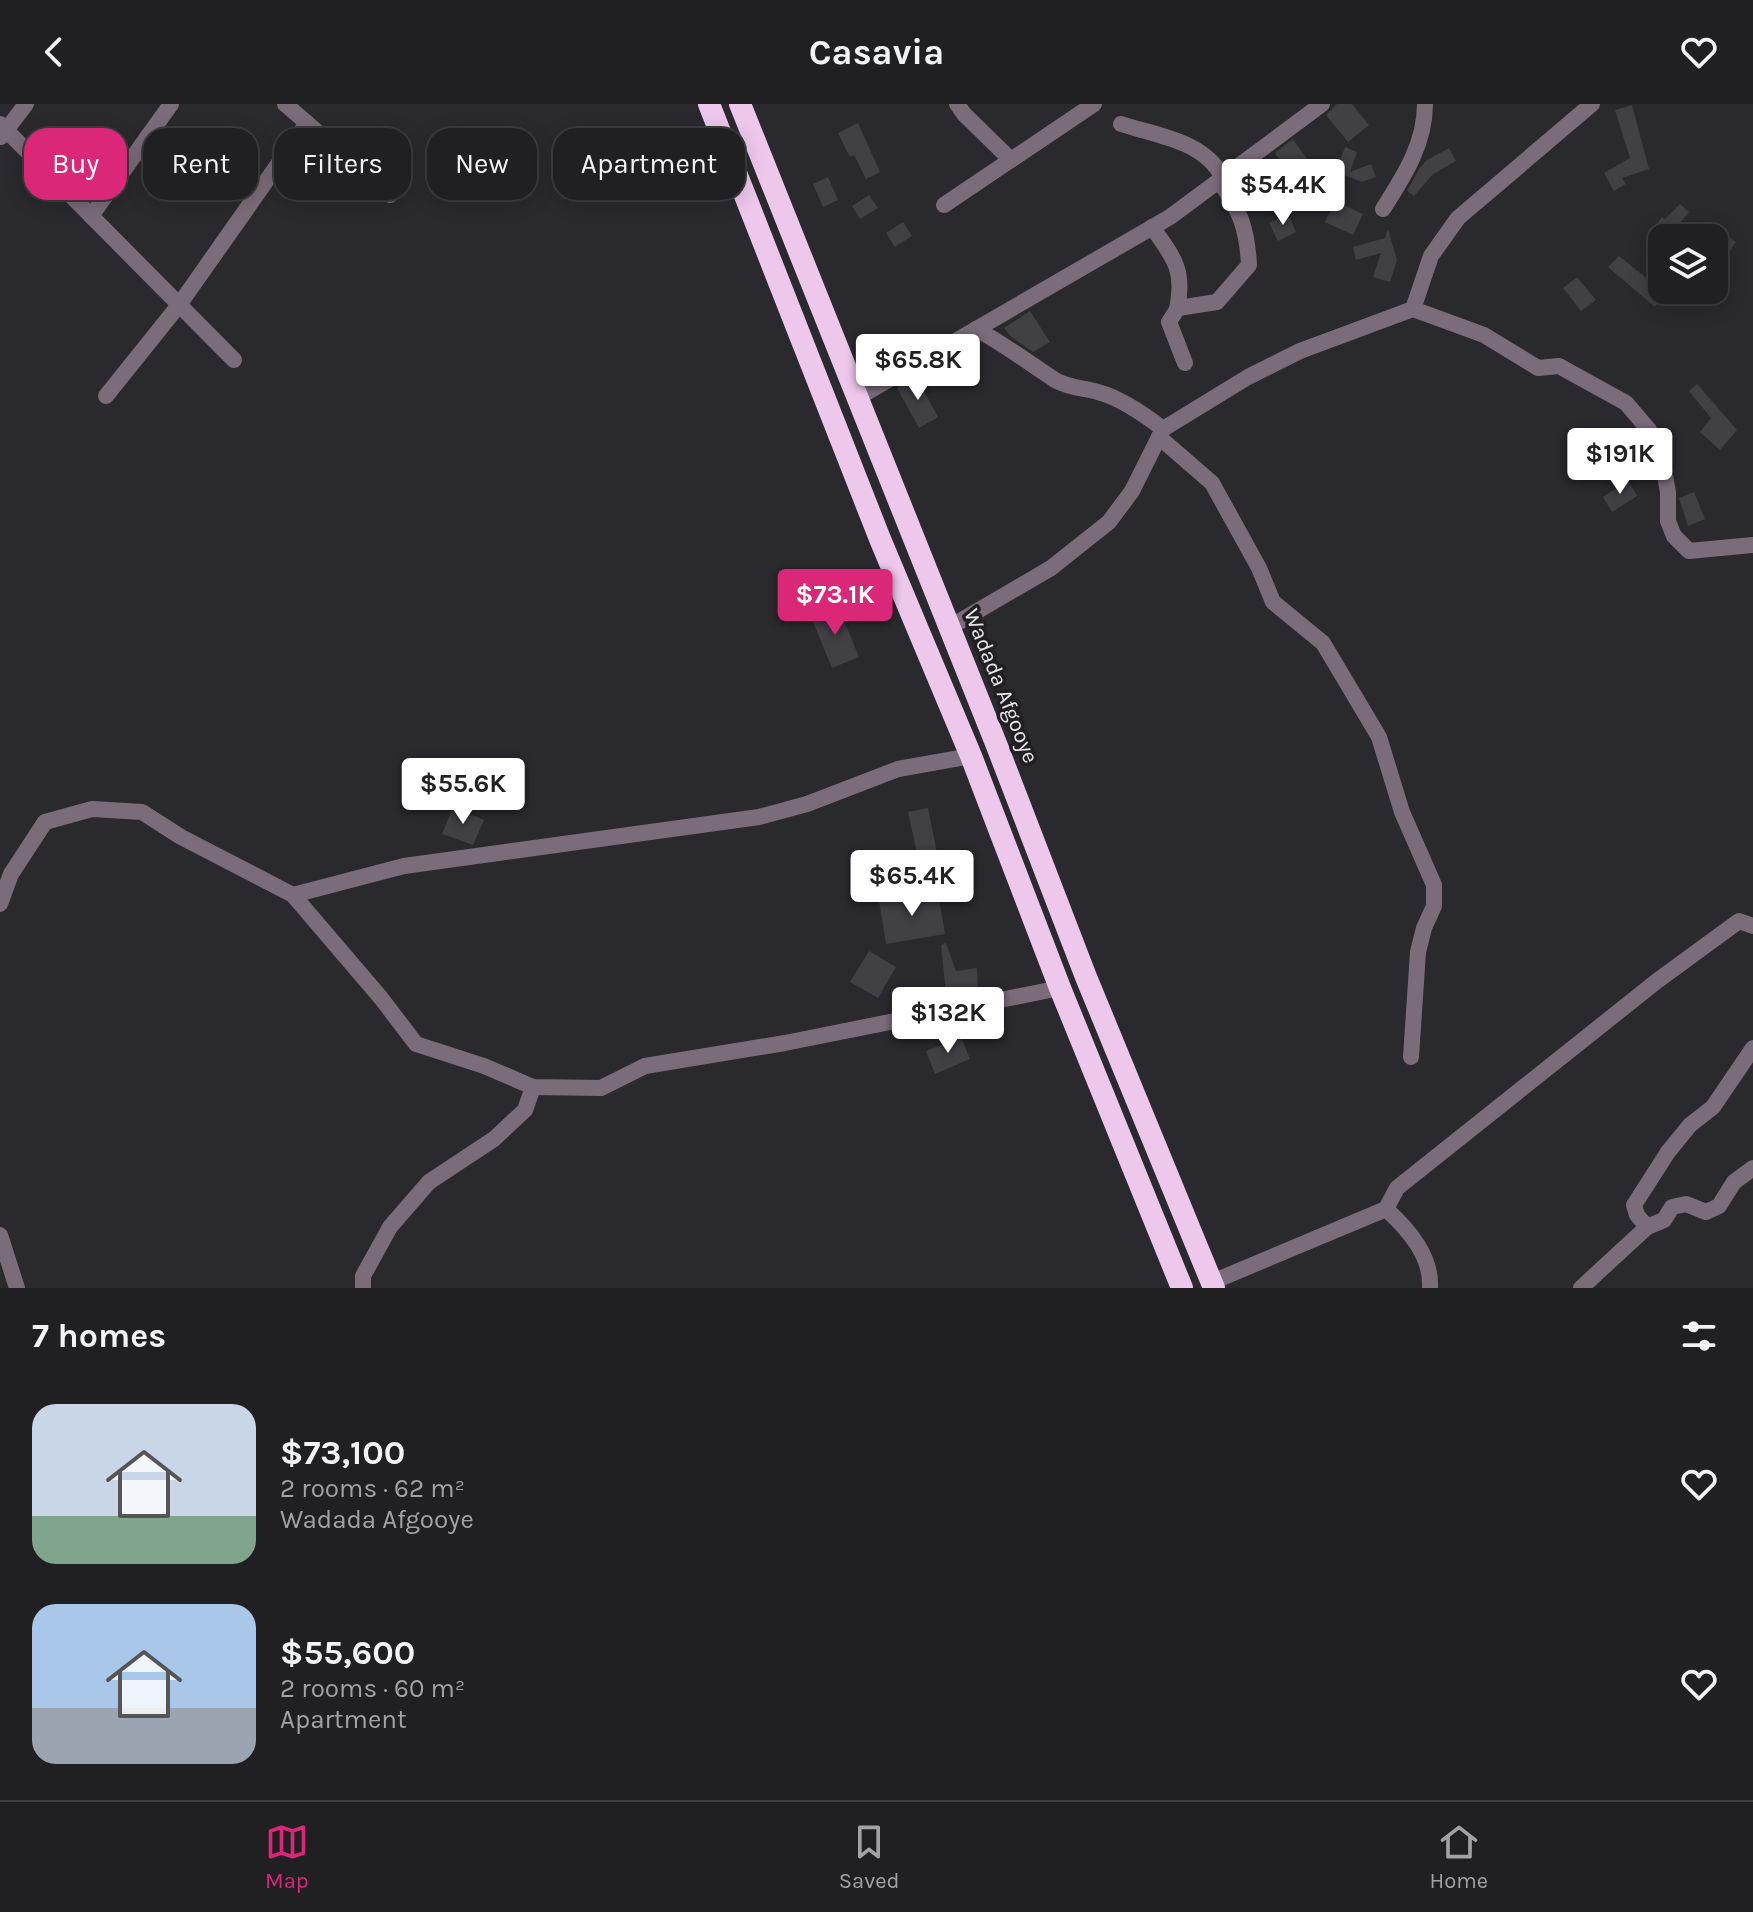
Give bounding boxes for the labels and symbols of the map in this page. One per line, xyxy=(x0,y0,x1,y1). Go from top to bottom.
pin: $54.4K xyxy=(1218,159,1348,227)
pin: $65.8K xyxy=(853,334,983,402)
pin: $191K xyxy=(1564,428,1676,496)
pin: $73.1K xyxy=(770,569,900,637)
street label: Wadada Afgooye xyxy=(958,605,1044,767)
pin: $55.6K xyxy=(398,758,528,826)
pin: $65.4K xyxy=(847,850,977,918)
pin: $132K xyxy=(892,987,1004,1055)

